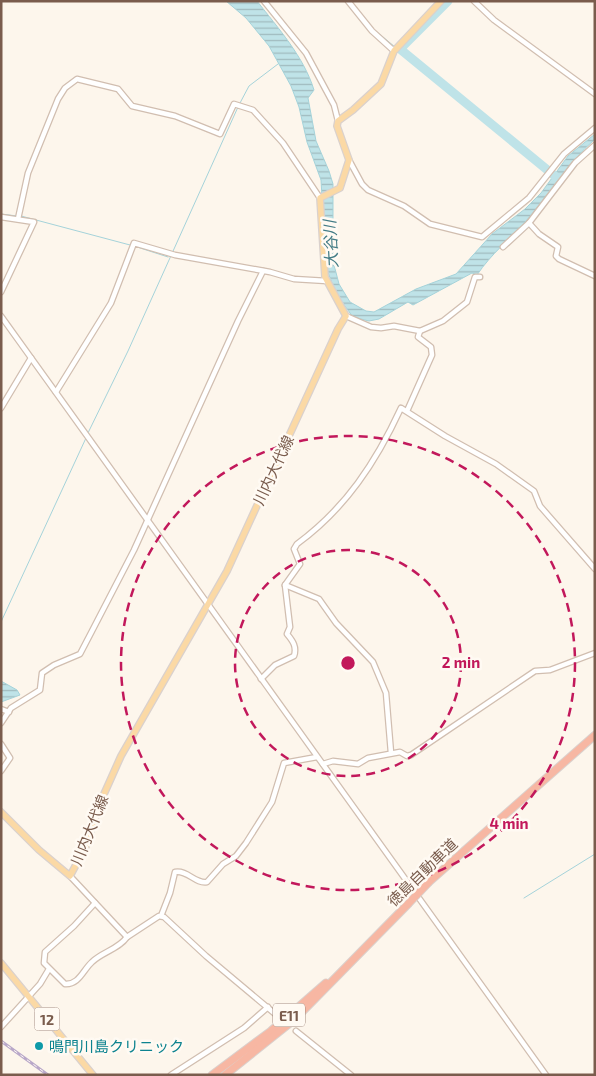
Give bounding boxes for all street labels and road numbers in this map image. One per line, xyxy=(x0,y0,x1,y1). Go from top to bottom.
street label: 川内大代線 xyxy=(249,432,297,508)
street label: 川内大代線 xyxy=(67,792,111,868)
street label: 徳島自動車道 xyxy=(383,834,461,910)
road number: E11 xyxy=(273,1004,305,1026)
road number: 12 xyxy=(34,1008,60,1030)

